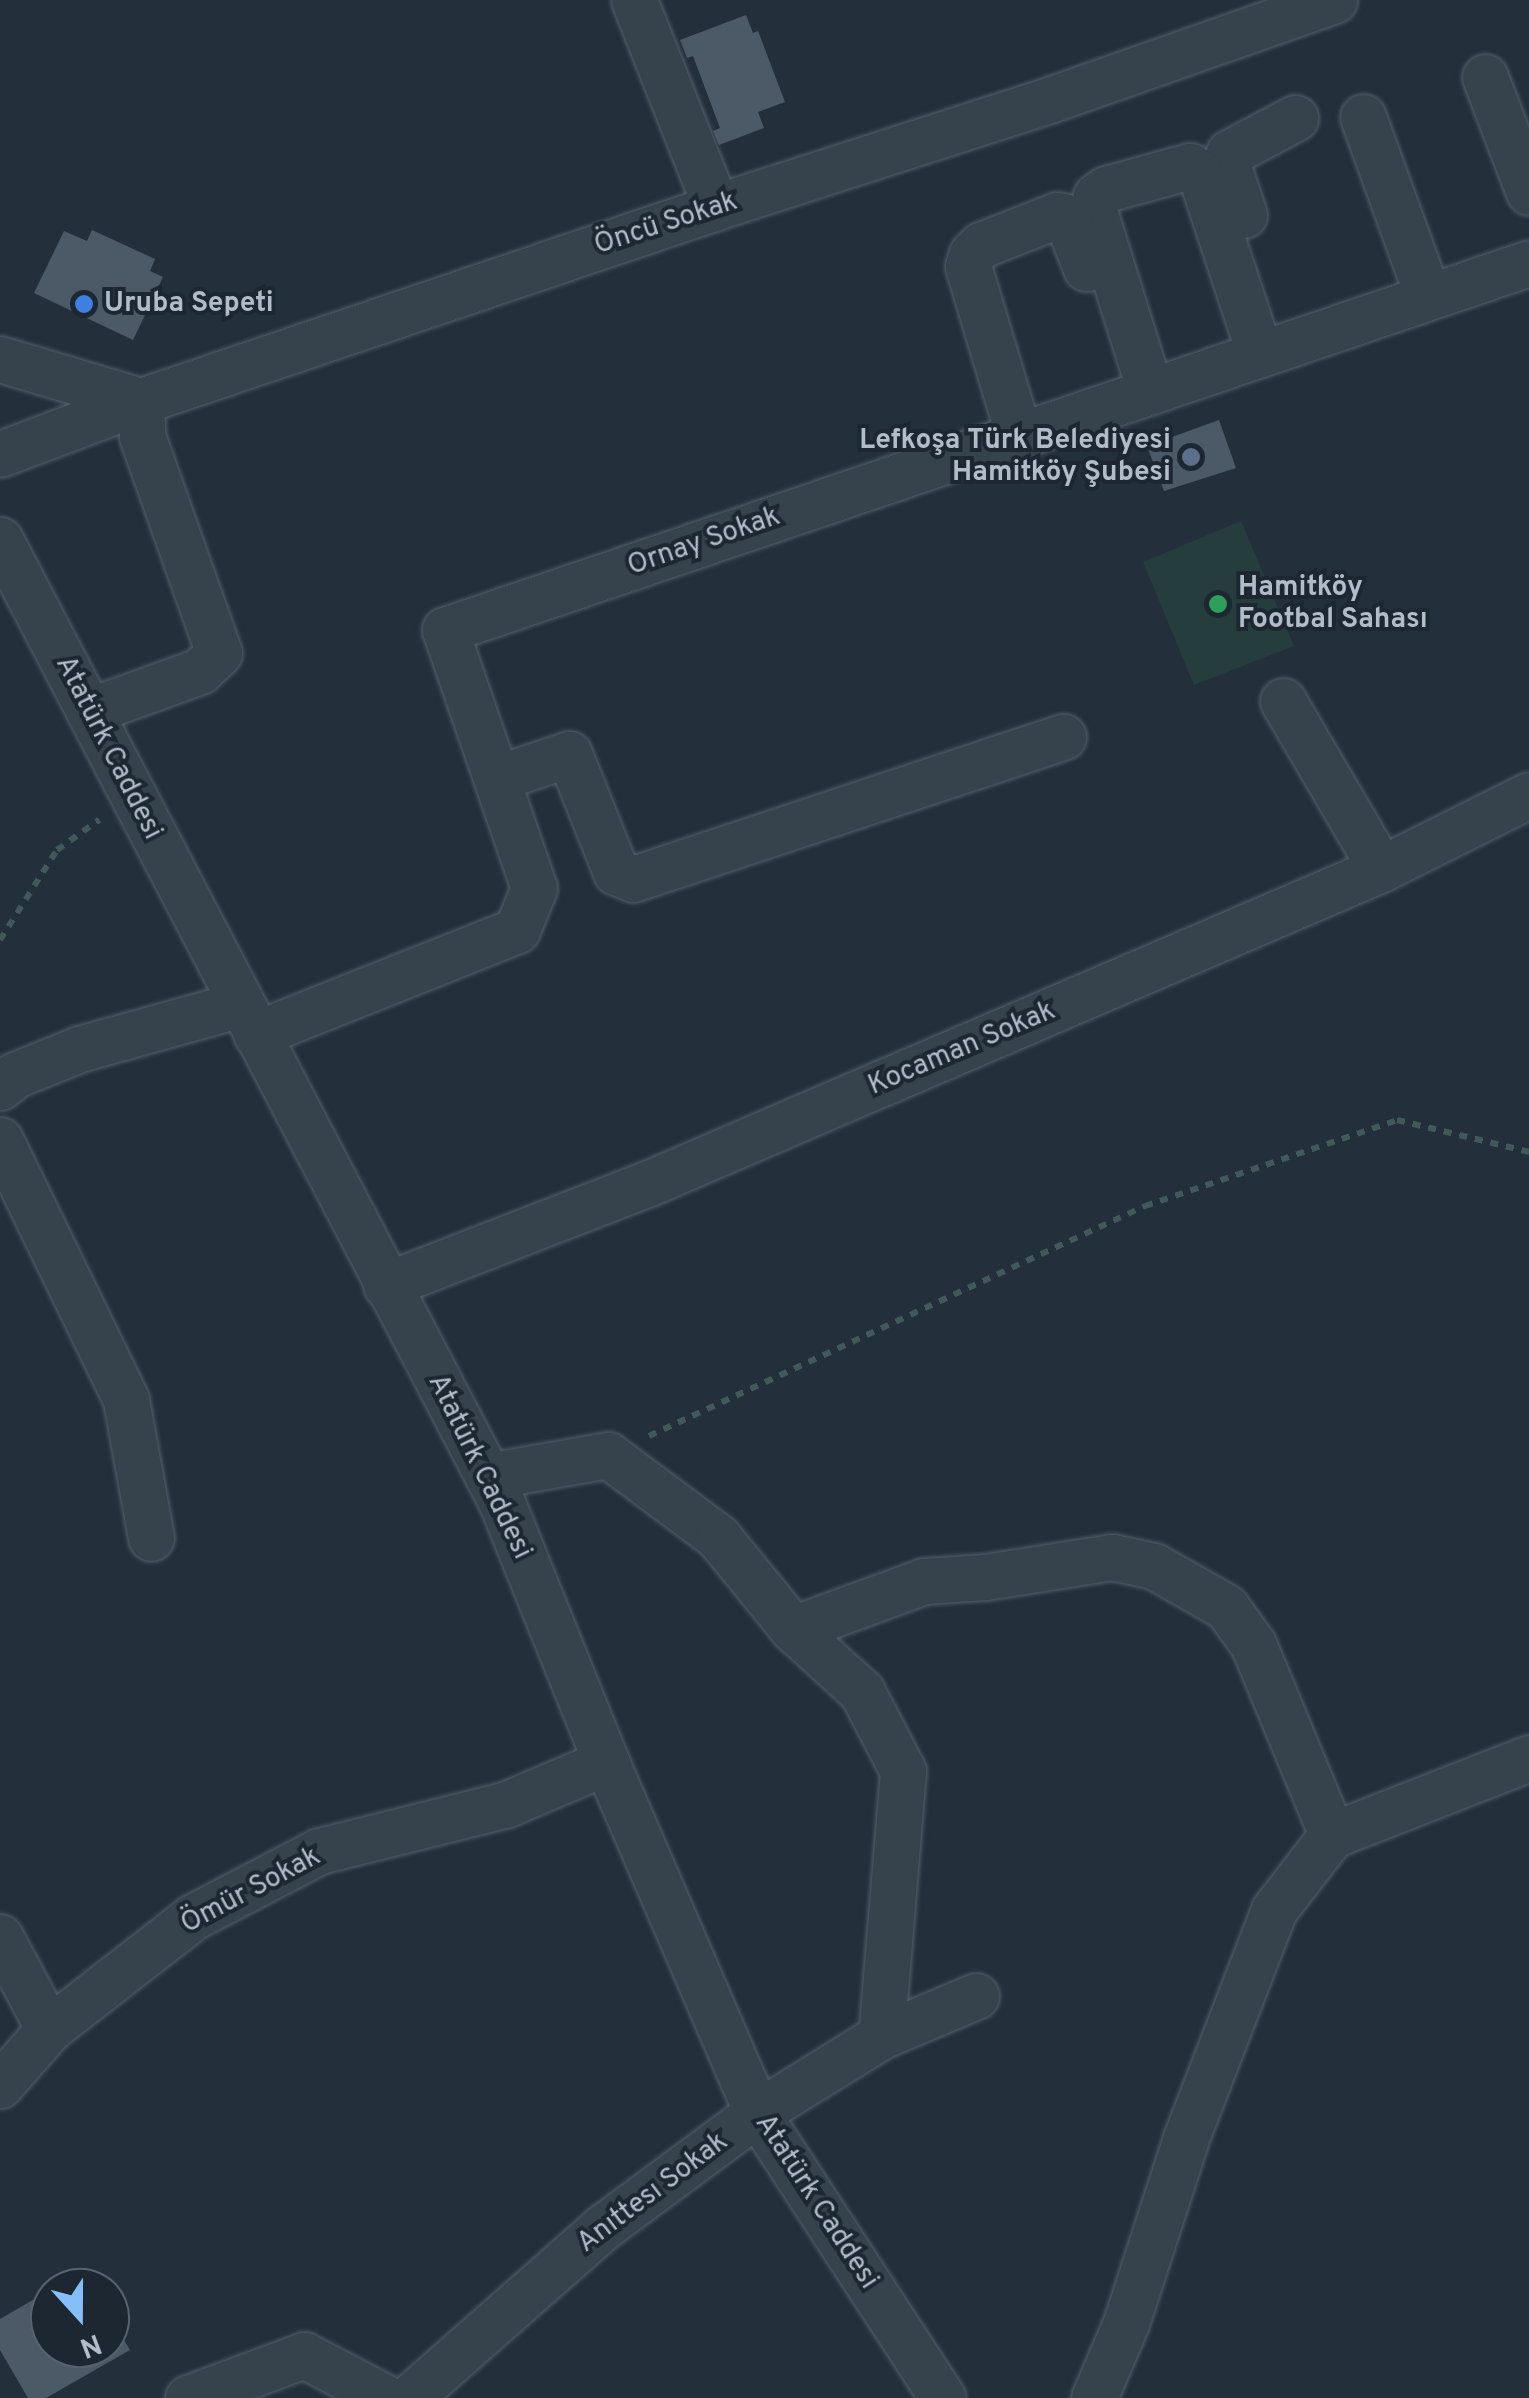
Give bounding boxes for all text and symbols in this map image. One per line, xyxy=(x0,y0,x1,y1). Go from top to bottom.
street label: Öncü Sokak xyxy=(590,185,742,263)
place label: Uruba Sepeti xyxy=(104,287,274,321)
marker: Uruba Sepeti xyxy=(73,293,95,315)
place label: Lefkoşa Türk Belediyesi Hamitköy Şubesi xyxy=(859,424,1171,490)
marker: Lefkoşa Türk Belediyesi Hamitköy Şubesi xyxy=(1180,446,1202,468)
street label: Ornay Sokak xyxy=(623,500,785,584)
place label: Hamitköy Footbal Sahası xyxy=(1238,571,1428,637)
marker: Hamitköy Footbal Sahası xyxy=(1207,593,1229,615)
street label: Atatürk Caddesi xyxy=(47,651,169,845)
street label: Kocaman Sokak xyxy=(864,995,1060,1103)
street label: Atatürk Caddesi xyxy=(420,1369,538,1565)
street label: Ömür Sokak xyxy=(175,1840,327,1942)
street label: Atatürk Caddesi xyxy=(747,2108,885,2296)
street label: Anıttesı Sokak xyxy=(571,2125,735,2261)
north arrow xyxy=(30,2268,130,2368)
text: N xyxy=(74,2324,106,2365)

